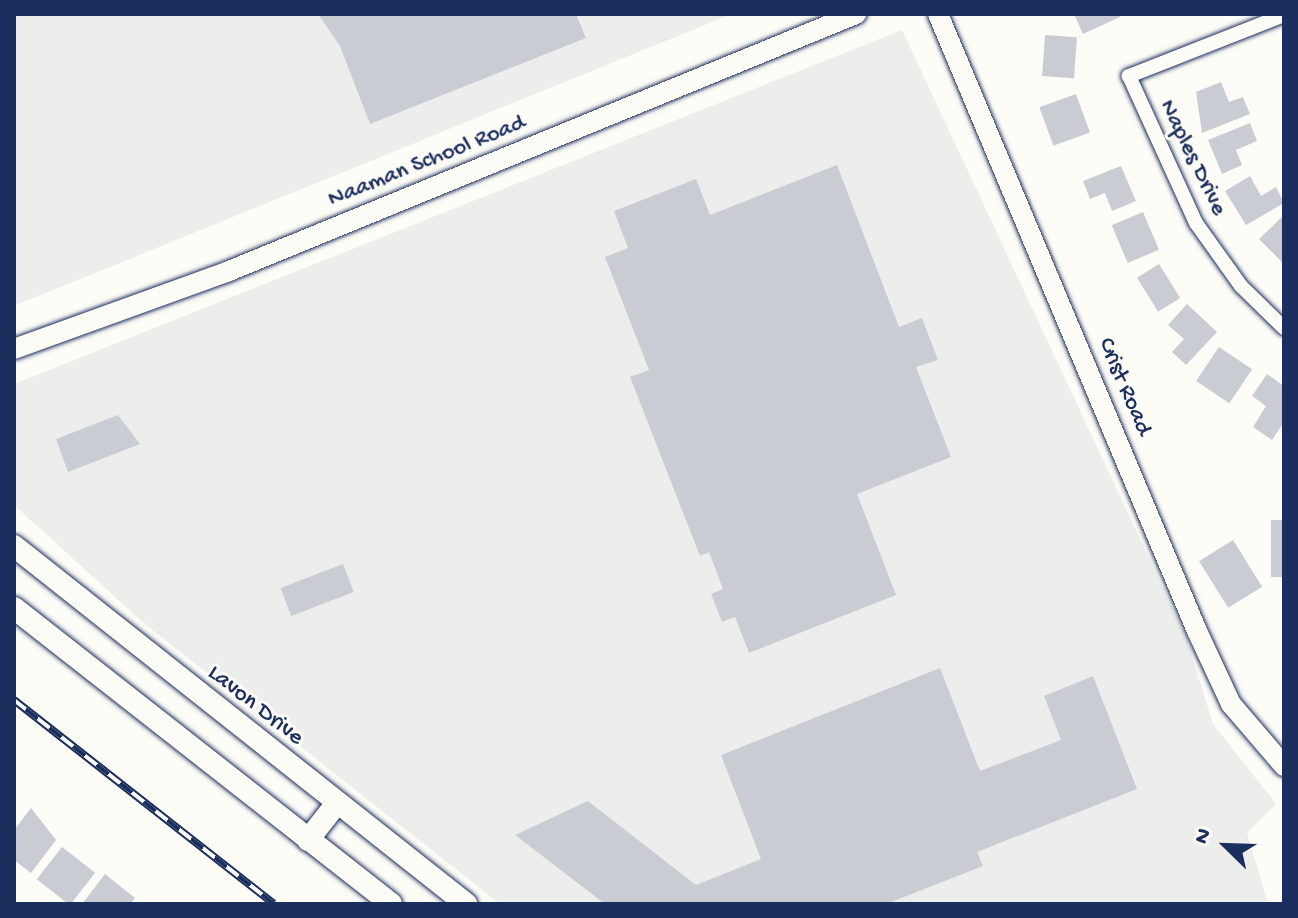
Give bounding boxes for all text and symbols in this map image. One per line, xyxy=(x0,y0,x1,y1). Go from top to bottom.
street label: Naples Drive xyxy=(1152,95,1232,221)
street label: Naaman School Road xyxy=(324,109,530,215)
street label: Crist Road xyxy=(1091,334,1157,440)
street label: Lavon Drive xyxy=(201,659,309,753)
north arrow xyxy=(1186,806,1266,886)
text: N xyxy=(1189,825,1219,848)

